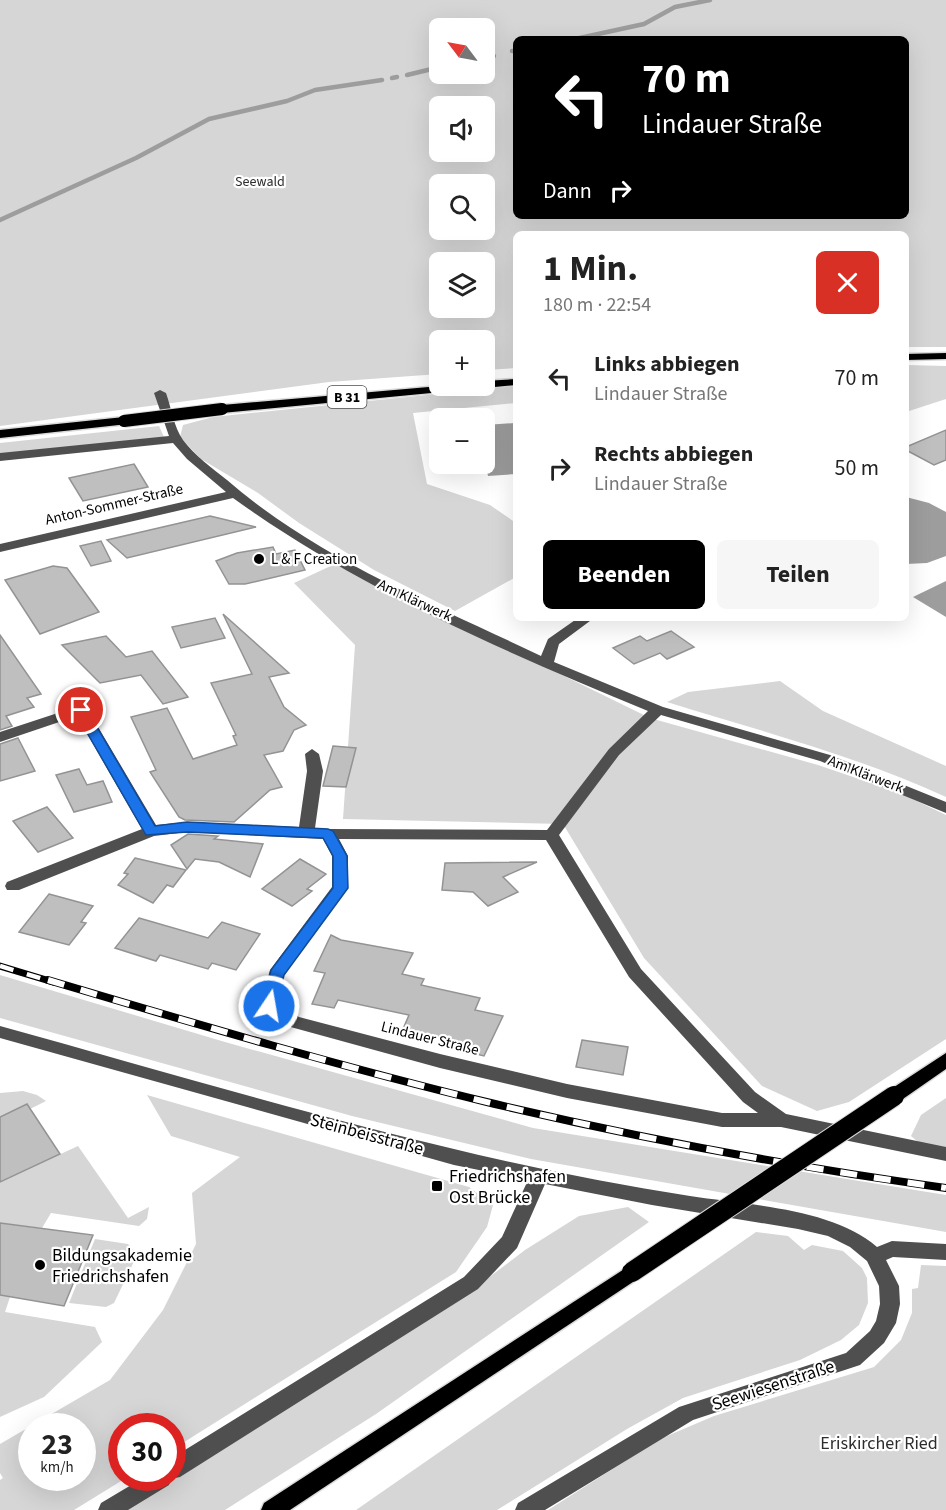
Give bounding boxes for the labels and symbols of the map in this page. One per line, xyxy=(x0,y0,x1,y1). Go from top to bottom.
north arrow xyxy=(429,18,495,84)
park label: Seewald xyxy=(235,172,285,192)
road number: B 31 xyxy=(328,386,366,408)
street label: Anton-Sommer-Straße xyxy=(43,478,185,531)
place label: L & F Creation xyxy=(271,549,357,570)
marker: L & F Creation xyxy=(252,552,266,566)
street label: Am Klärwerk xyxy=(374,574,456,627)
pin xyxy=(55,684,106,735)
street label: Am Klärwerk xyxy=(825,750,907,799)
position arrow xyxy=(237,974,301,1038)
street label: Lindauer Straße xyxy=(379,1016,481,1061)
street label: Steinbeisstraße xyxy=(307,1107,426,1162)
place label: Friedrichshafen Ost Brücke xyxy=(449,1164,566,1210)
marker: Friedrichshafen Ost Brücke xyxy=(430,1179,444,1193)
place label: Bildungsakademie Friedrichshafen xyxy=(52,1243,192,1289)
marker: Bildungsakademie Friedrichshafen xyxy=(33,1258,47,1272)
street label: Seewiesenstraße xyxy=(709,1354,838,1417)
speed limit sign: 30 xyxy=(108,1413,186,1491)
park label: Eriskircher Ried xyxy=(820,1431,938,1456)

